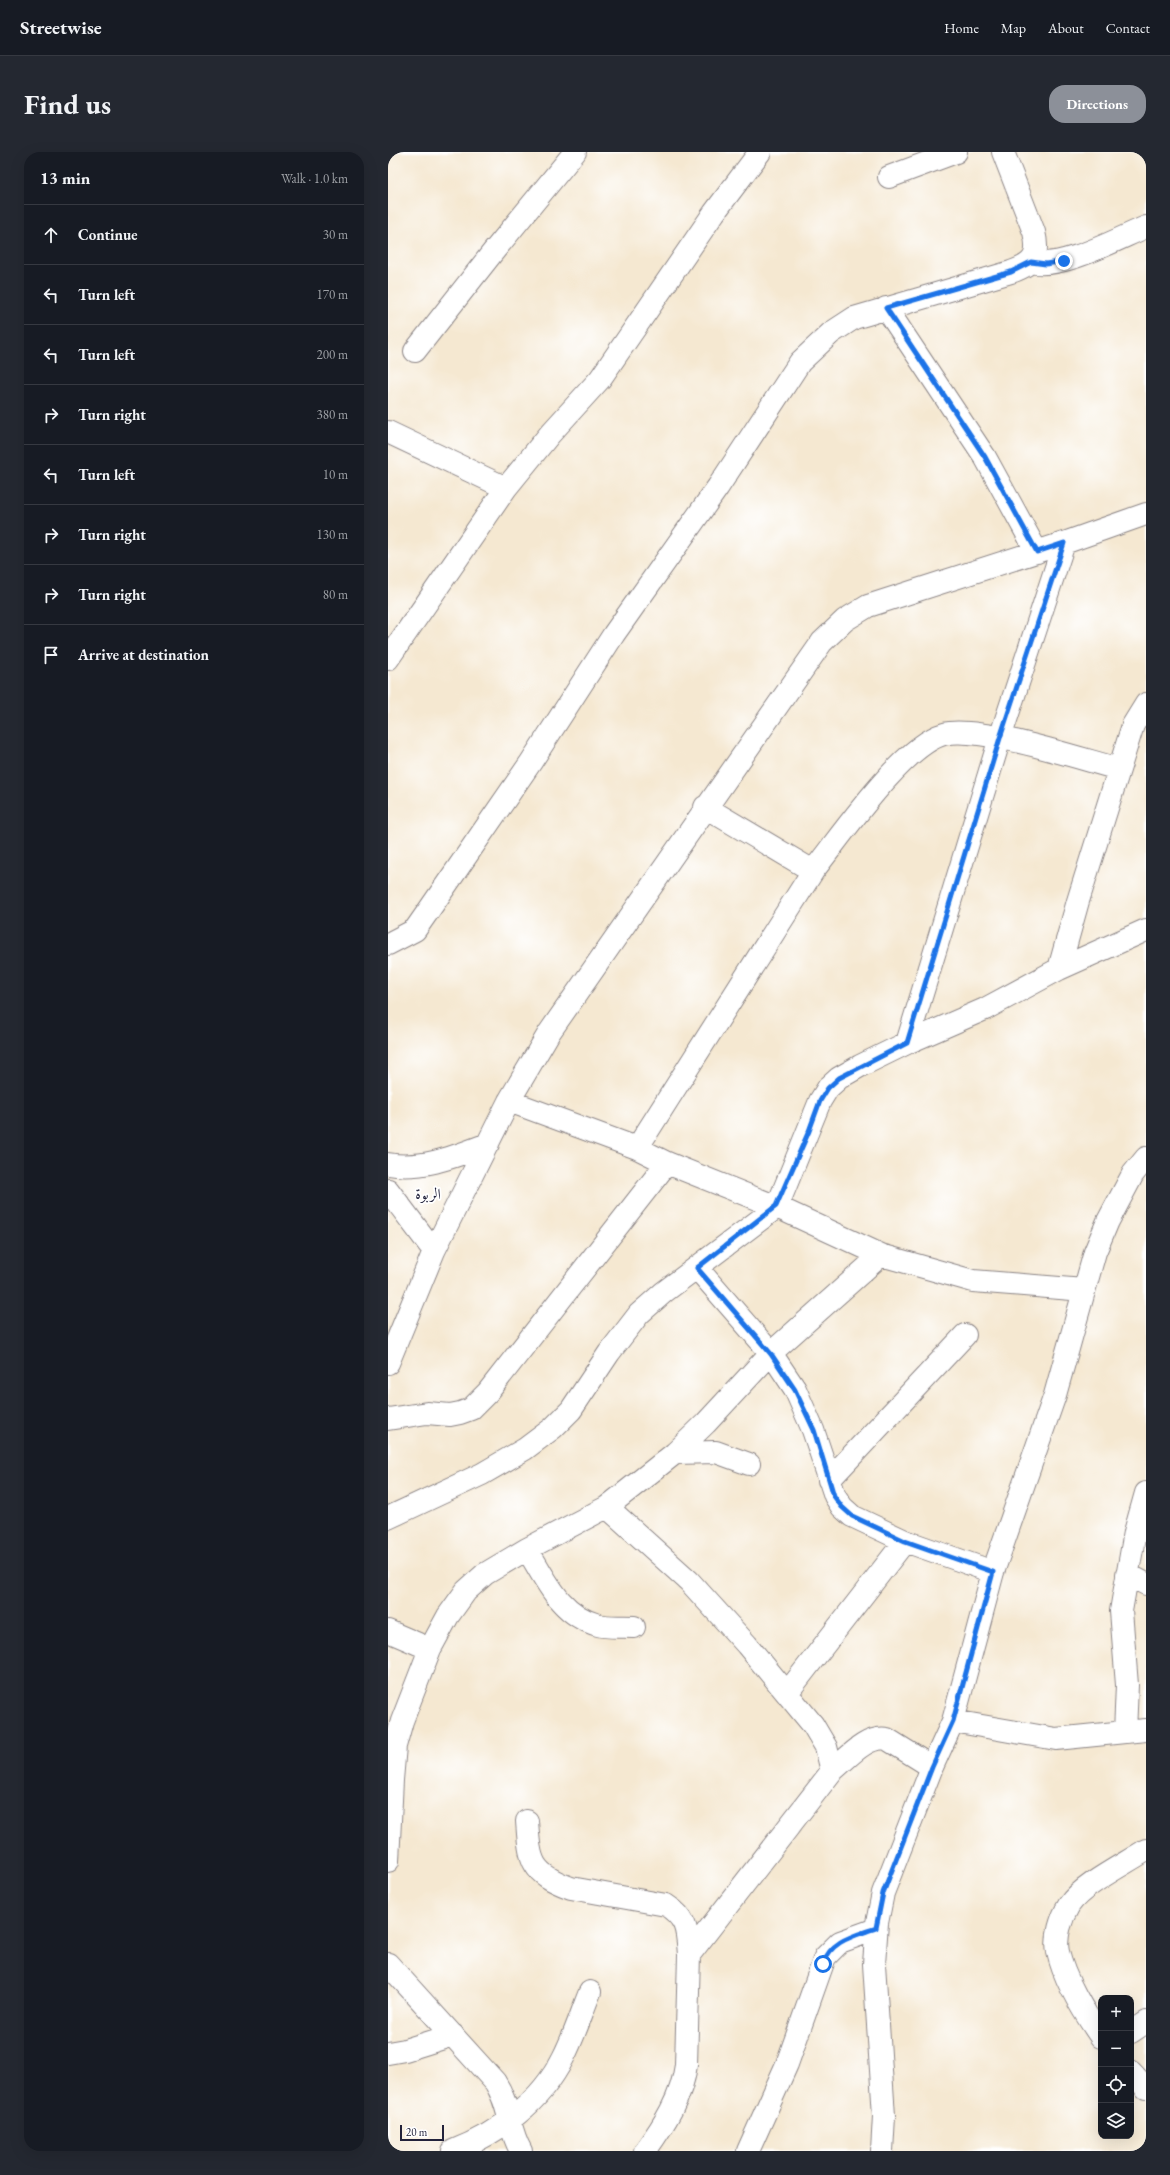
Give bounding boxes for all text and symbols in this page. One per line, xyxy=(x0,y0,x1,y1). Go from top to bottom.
text: Streetwise xyxy=(20,15,102,40)
text: Home xyxy=(944,19,979,37)
text: Map xyxy=(1001,19,1026,37)
text: About xyxy=(1048,19,1084,37)
text: Contact xyxy=(1106,19,1150,37)
button: Directions xyxy=(1049,85,1146,123)
text: Find us xyxy=(24,86,111,122)
text: 13 min xyxy=(40,167,90,189)
text: Walk · 1.0 km xyxy=(281,170,348,187)
icon: ahead xyxy=(40,224,62,246)
text: Continue xyxy=(78,225,138,244)
text: 30 m xyxy=(323,226,348,243)
route end xyxy=(1055,252,1073,270)
icon: left xyxy=(40,284,62,306)
text: Turn left xyxy=(78,285,135,304)
text: 170 m xyxy=(317,286,348,303)
icon: left xyxy=(40,344,62,366)
text: Turn left xyxy=(78,345,135,364)
text: 200 m xyxy=(317,346,348,363)
icon: right xyxy=(40,404,62,426)
text: Turn right xyxy=(78,405,146,424)
text: 380 m xyxy=(317,406,348,423)
icon: left xyxy=(40,464,62,486)
text: Turn left xyxy=(78,465,135,484)
text: 10 m xyxy=(323,466,348,483)
icon: right xyxy=(40,524,62,546)
text: Turn right xyxy=(78,525,146,544)
text: 130 m xyxy=(317,526,348,543)
icon: right xyxy=(40,584,62,606)
text: Turn right xyxy=(78,585,146,604)
text: 80 m xyxy=(323,586,348,603)
icon: arrive xyxy=(40,644,62,666)
text: Arrive at destination xyxy=(78,645,209,664)
district label: الربوة xyxy=(415,1184,441,1203)
route start xyxy=(814,1955,832,1973)
map controls xyxy=(1098,1995,1134,2139)
button: + xyxy=(1098,1995,1134,2031)
button: − xyxy=(1098,2031,1134,2067)
button: locate xyxy=(1098,2067,1134,2103)
button: layers xyxy=(1098,2103,1134,2139)
scale bar xyxy=(400,2123,444,2142)
text: 20 m xyxy=(406,2125,427,2139)

